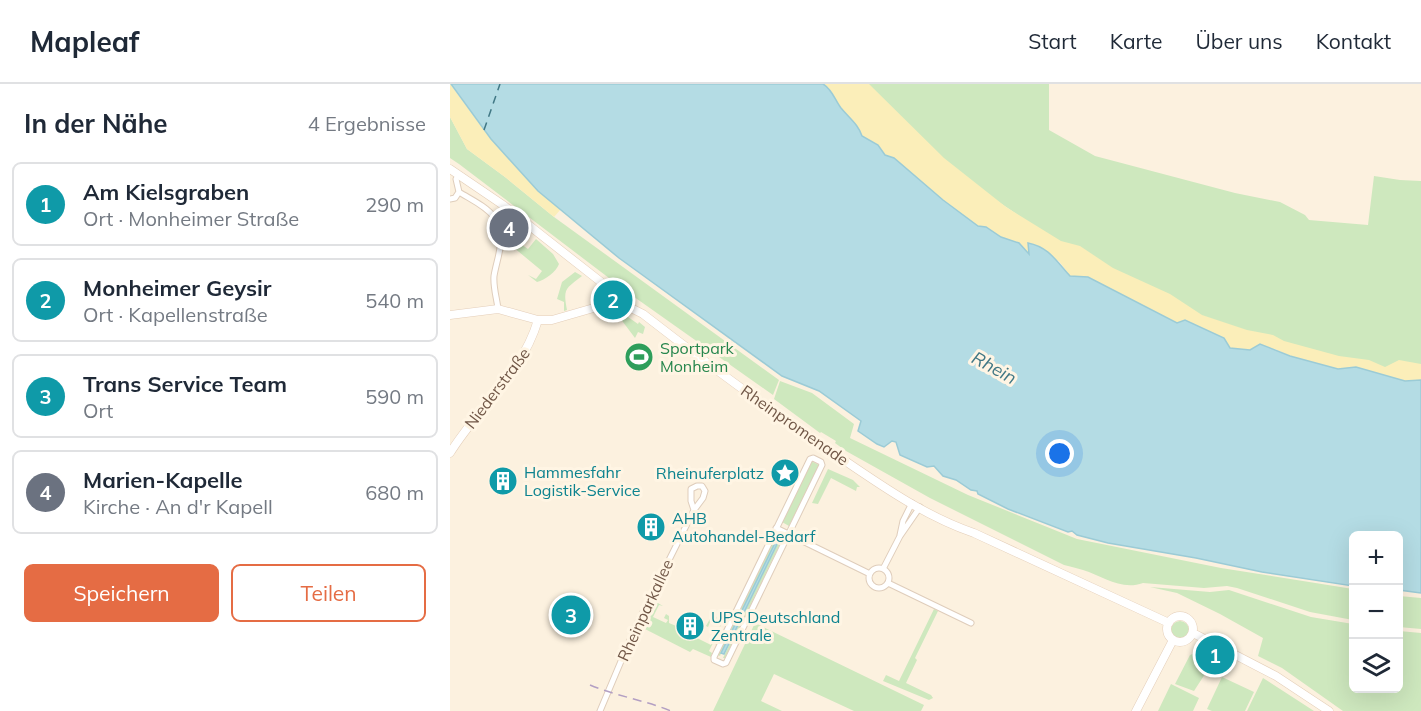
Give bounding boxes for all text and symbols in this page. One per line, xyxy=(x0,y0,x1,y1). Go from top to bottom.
text: Mapleaf xyxy=(30,24,139,59)
text: Start xyxy=(1028,28,1077,54)
text: Karte xyxy=(1110,28,1162,54)
text: Über uns xyxy=(1195,28,1283,54)
text: Kontakt xyxy=(1316,28,1391,54)
text: In der Nähe xyxy=(24,107,168,140)
text: 4 Ergebnisse xyxy=(308,111,426,136)
text: Am Kielsgraben xyxy=(83,178,249,206)
text: 1 xyxy=(40,192,52,217)
text: 290 m xyxy=(365,192,424,217)
text: Ort · Monheimer Straße xyxy=(83,206,299,231)
pin: 4 xyxy=(490,206,528,250)
text: Monheimer Geysir xyxy=(83,274,271,302)
pin: 2 xyxy=(594,278,632,322)
text: 2 xyxy=(40,288,52,313)
text: 540 m xyxy=(365,288,424,313)
text: Ort · Kapellenstraße xyxy=(83,302,268,327)
place label: Sportpark Monheim xyxy=(660,338,735,376)
sports icon: Sportpark Monheim xyxy=(623,341,655,373)
street label: Niederstraße xyxy=(460,344,534,432)
water label: Rhein xyxy=(968,346,1021,389)
text: Trans Service Team xyxy=(83,370,287,398)
street label: Rheinpromenade xyxy=(737,380,853,470)
text: 3 xyxy=(40,384,52,409)
text: 590 m xyxy=(365,384,424,409)
text: Ort xyxy=(83,398,113,423)
your location xyxy=(1045,439,1074,468)
place icon: Rheinuferplatz xyxy=(769,457,801,489)
place label: Hammesfahr Logistik-Service xyxy=(524,462,641,500)
place label: Rheinuferplatz xyxy=(656,463,764,483)
building icon: Hammesfahr Logistik-Service xyxy=(487,465,519,497)
text: Marien-Kapelle xyxy=(83,466,243,494)
text: 4 xyxy=(40,480,52,505)
text: 680 m xyxy=(365,480,424,505)
text: Kirche · An d'r Kapell xyxy=(83,494,273,519)
place label: AHB Autohandel-Bedarf xyxy=(672,508,816,546)
building icon: AHB Autohandel-Bedarf xyxy=(635,511,667,543)
map controls xyxy=(1349,531,1403,693)
button: + xyxy=(1349,531,1403,585)
street label: Rheinparkallee xyxy=(613,556,677,664)
button: Speichern xyxy=(24,564,219,622)
button: Teilen xyxy=(231,564,426,622)
button: − xyxy=(1349,585,1403,639)
pin: 3 xyxy=(552,592,590,638)
place label: UPS Deutschland Zentrale xyxy=(711,607,840,645)
building icon: UPS Deutschland Zentrale xyxy=(674,610,706,642)
pin: 1 xyxy=(1196,632,1234,678)
button: layers xyxy=(1349,639,1403,693)

